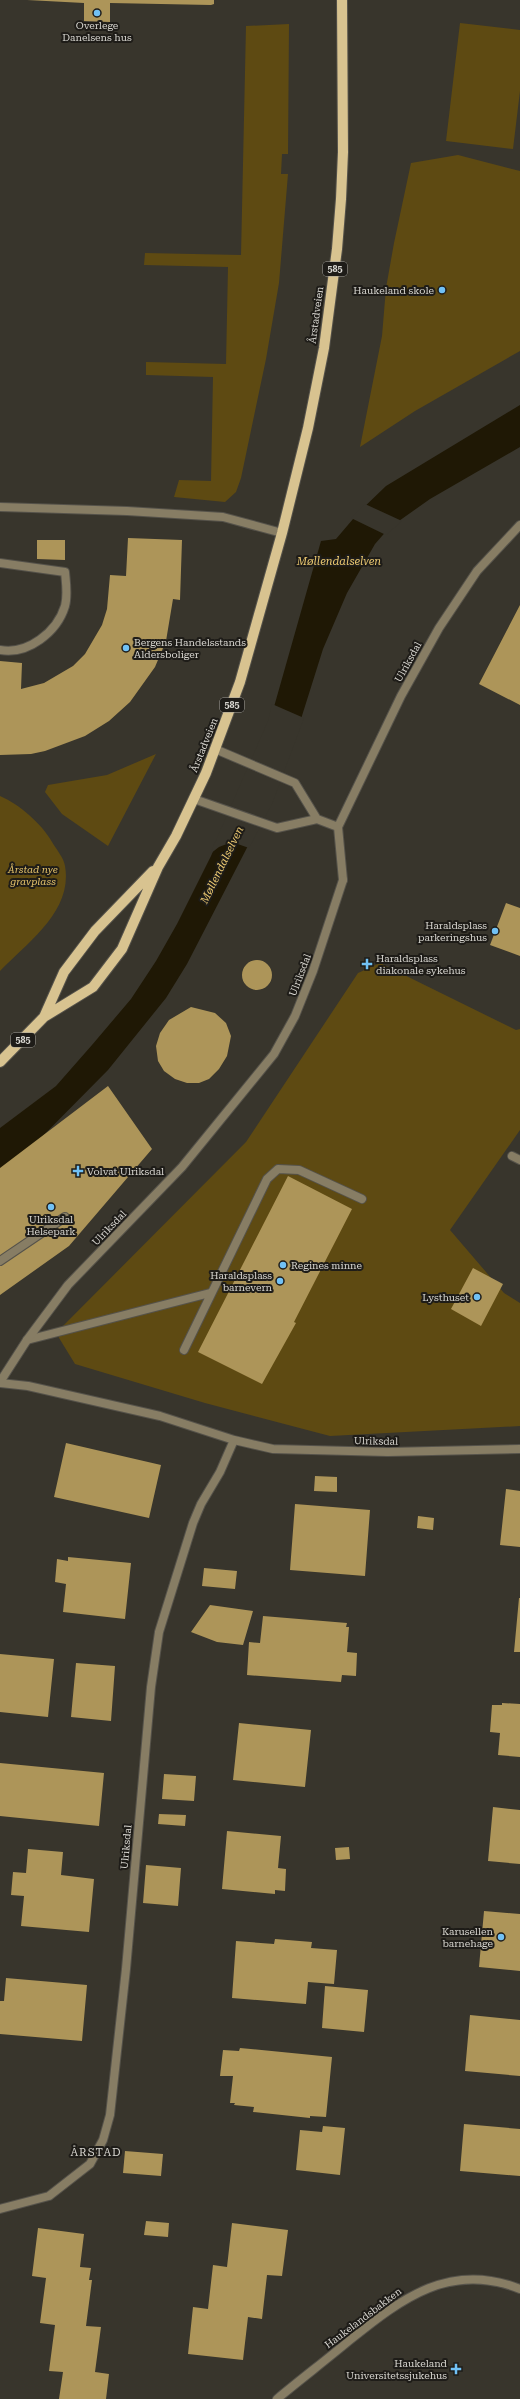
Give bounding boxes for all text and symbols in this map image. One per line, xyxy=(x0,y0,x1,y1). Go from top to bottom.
marker: Overlege Danelsens hus xyxy=(92,8,102,18)
place label: Overlege Danelsens hus xyxy=(62,20,132,43)
road number: 585 xyxy=(323,262,347,276)
street label: Årstadveien xyxy=(306,285,326,344)
place label: Haukeland skole xyxy=(353,285,435,296)
marker: Haukeland skole xyxy=(437,285,447,295)
water label: Møllendalselven xyxy=(296,555,381,568)
place label: Bergens Handelsstands Aldersboliger xyxy=(134,637,246,660)
street label: Ulriksdal xyxy=(392,640,424,684)
marker: Bergens Handelsstands Aldersboliger xyxy=(121,643,131,653)
road number: 585 xyxy=(220,698,244,712)
street label: Årstadveien xyxy=(187,715,220,774)
water label: Møllendalselven xyxy=(197,824,246,907)
park label: Årstad nye gravplass xyxy=(7,863,58,887)
place label: Haraldsplass parkeringshus xyxy=(418,920,487,943)
marker: Haraldsplass parkeringshus xyxy=(490,926,500,936)
street label: Ulriksdal xyxy=(287,952,313,998)
place label: Haraldsplass diakonale sykehus xyxy=(376,953,466,976)
marker: Haraldsplass diakonale sykehus xyxy=(361,958,373,970)
road number: 585 xyxy=(11,1033,35,1047)
marker: Volvat Ulriksdal xyxy=(72,1165,84,1177)
place label: Volvat Ulriksdal xyxy=(87,1166,164,1177)
marker: Ulriksdal Helsepark xyxy=(46,1202,56,1212)
street label: Ulriksdal xyxy=(90,1208,128,1248)
place label: Ulriksdal Helsepark xyxy=(26,1214,76,1237)
marker: Regines minne xyxy=(278,1260,288,1270)
place label: Regines minne xyxy=(291,1260,363,1271)
place label: Haraldsplass barnevern xyxy=(210,1270,273,1293)
marker: Haraldsplass barnevern xyxy=(275,1276,285,1286)
place label: Lysthuset xyxy=(422,1292,469,1303)
marker: Lysthuset xyxy=(472,1292,482,1302)
street label: Ulriksdal xyxy=(354,1435,398,1447)
street label: Ulriksdal xyxy=(119,1824,133,1870)
place label: Karusellen barnehage xyxy=(442,1926,494,1949)
marker: Karusellen barnehage xyxy=(496,1932,506,1942)
district label: ÅRSTAD xyxy=(70,2145,122,2159)
street label: Haukelandsbakken xyxy=(322,2285,404,2350)
place label: Haukeland Universitetssjukehus xyxy=(346,2358,448,2381)
marker: Haukeland Universitetssjukehus xyxy=(450,2363,462,2375)

